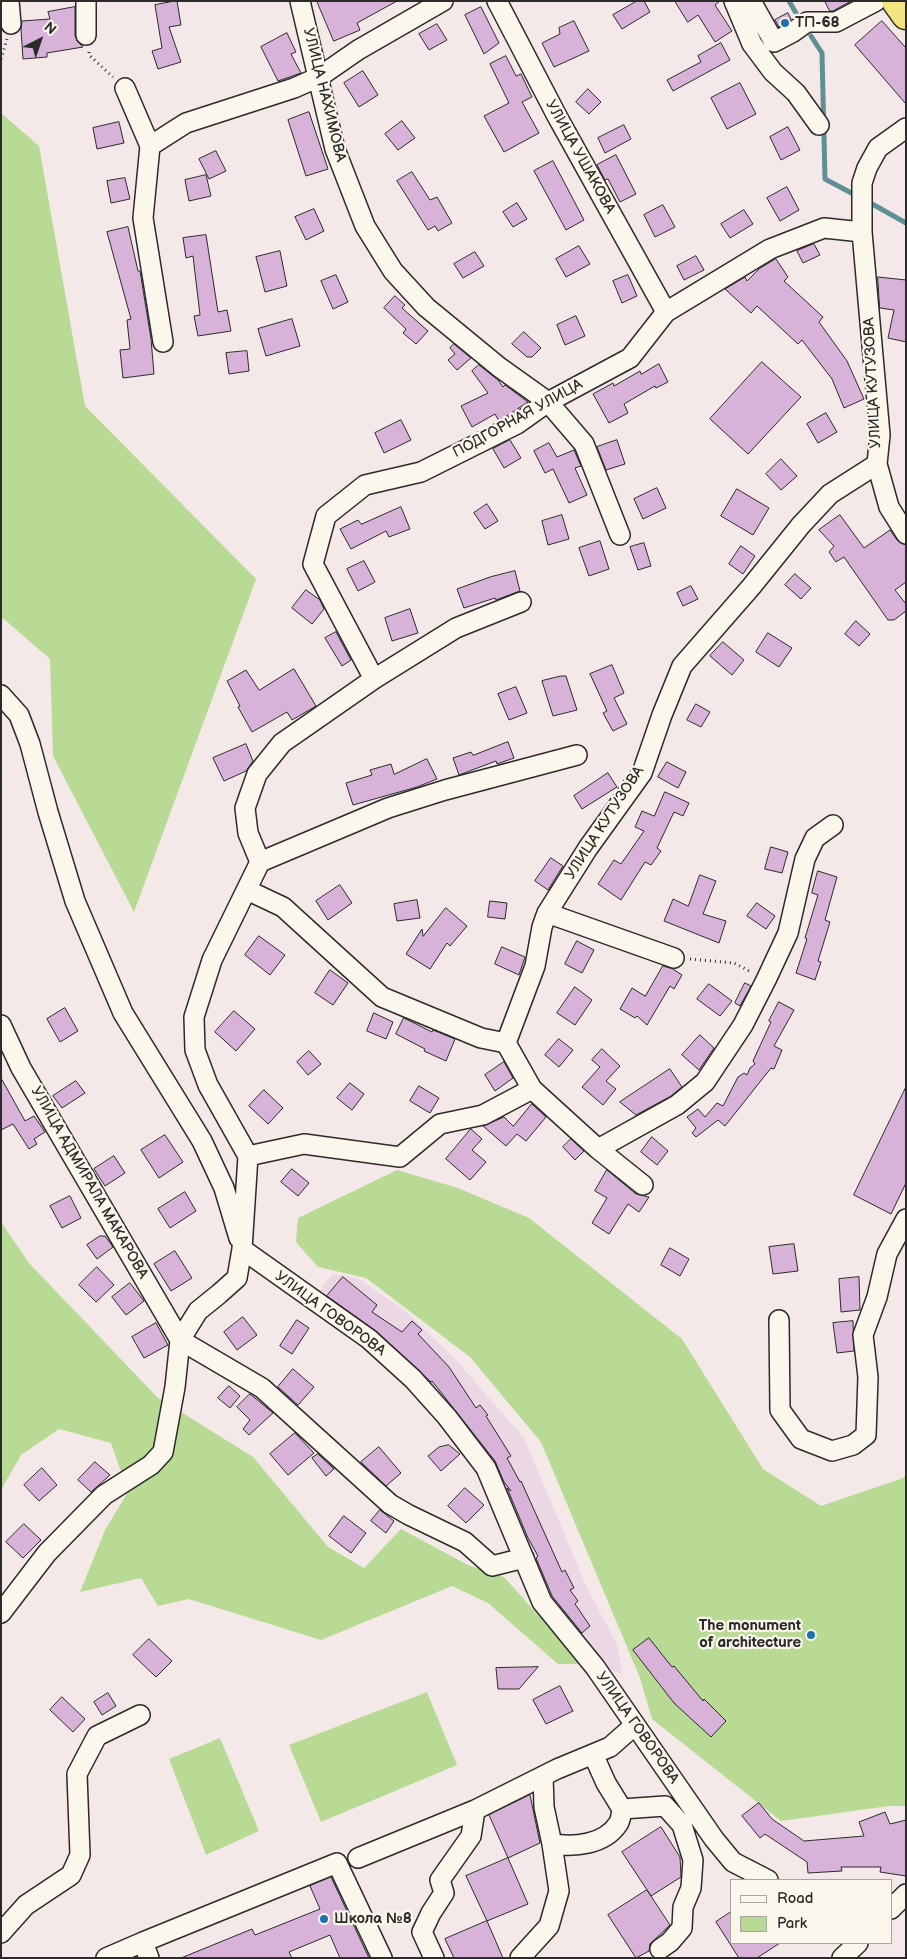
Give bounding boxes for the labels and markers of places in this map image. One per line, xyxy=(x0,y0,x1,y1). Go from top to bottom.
place label: ТП-68 xyxy=(795,14,840,32)
marker: ТП-68 xyxy=(779,17,791,29)
place label: The monument of architecture xyxy=(699,1617,801,1652)
marker: The monument of architecture xyxy=(805,1629,817,1641)
place label: Школа №8 xyxy=(334,1910,412,1928)
marker: Школа №8 xyxy=(318,1913,330,1925)

